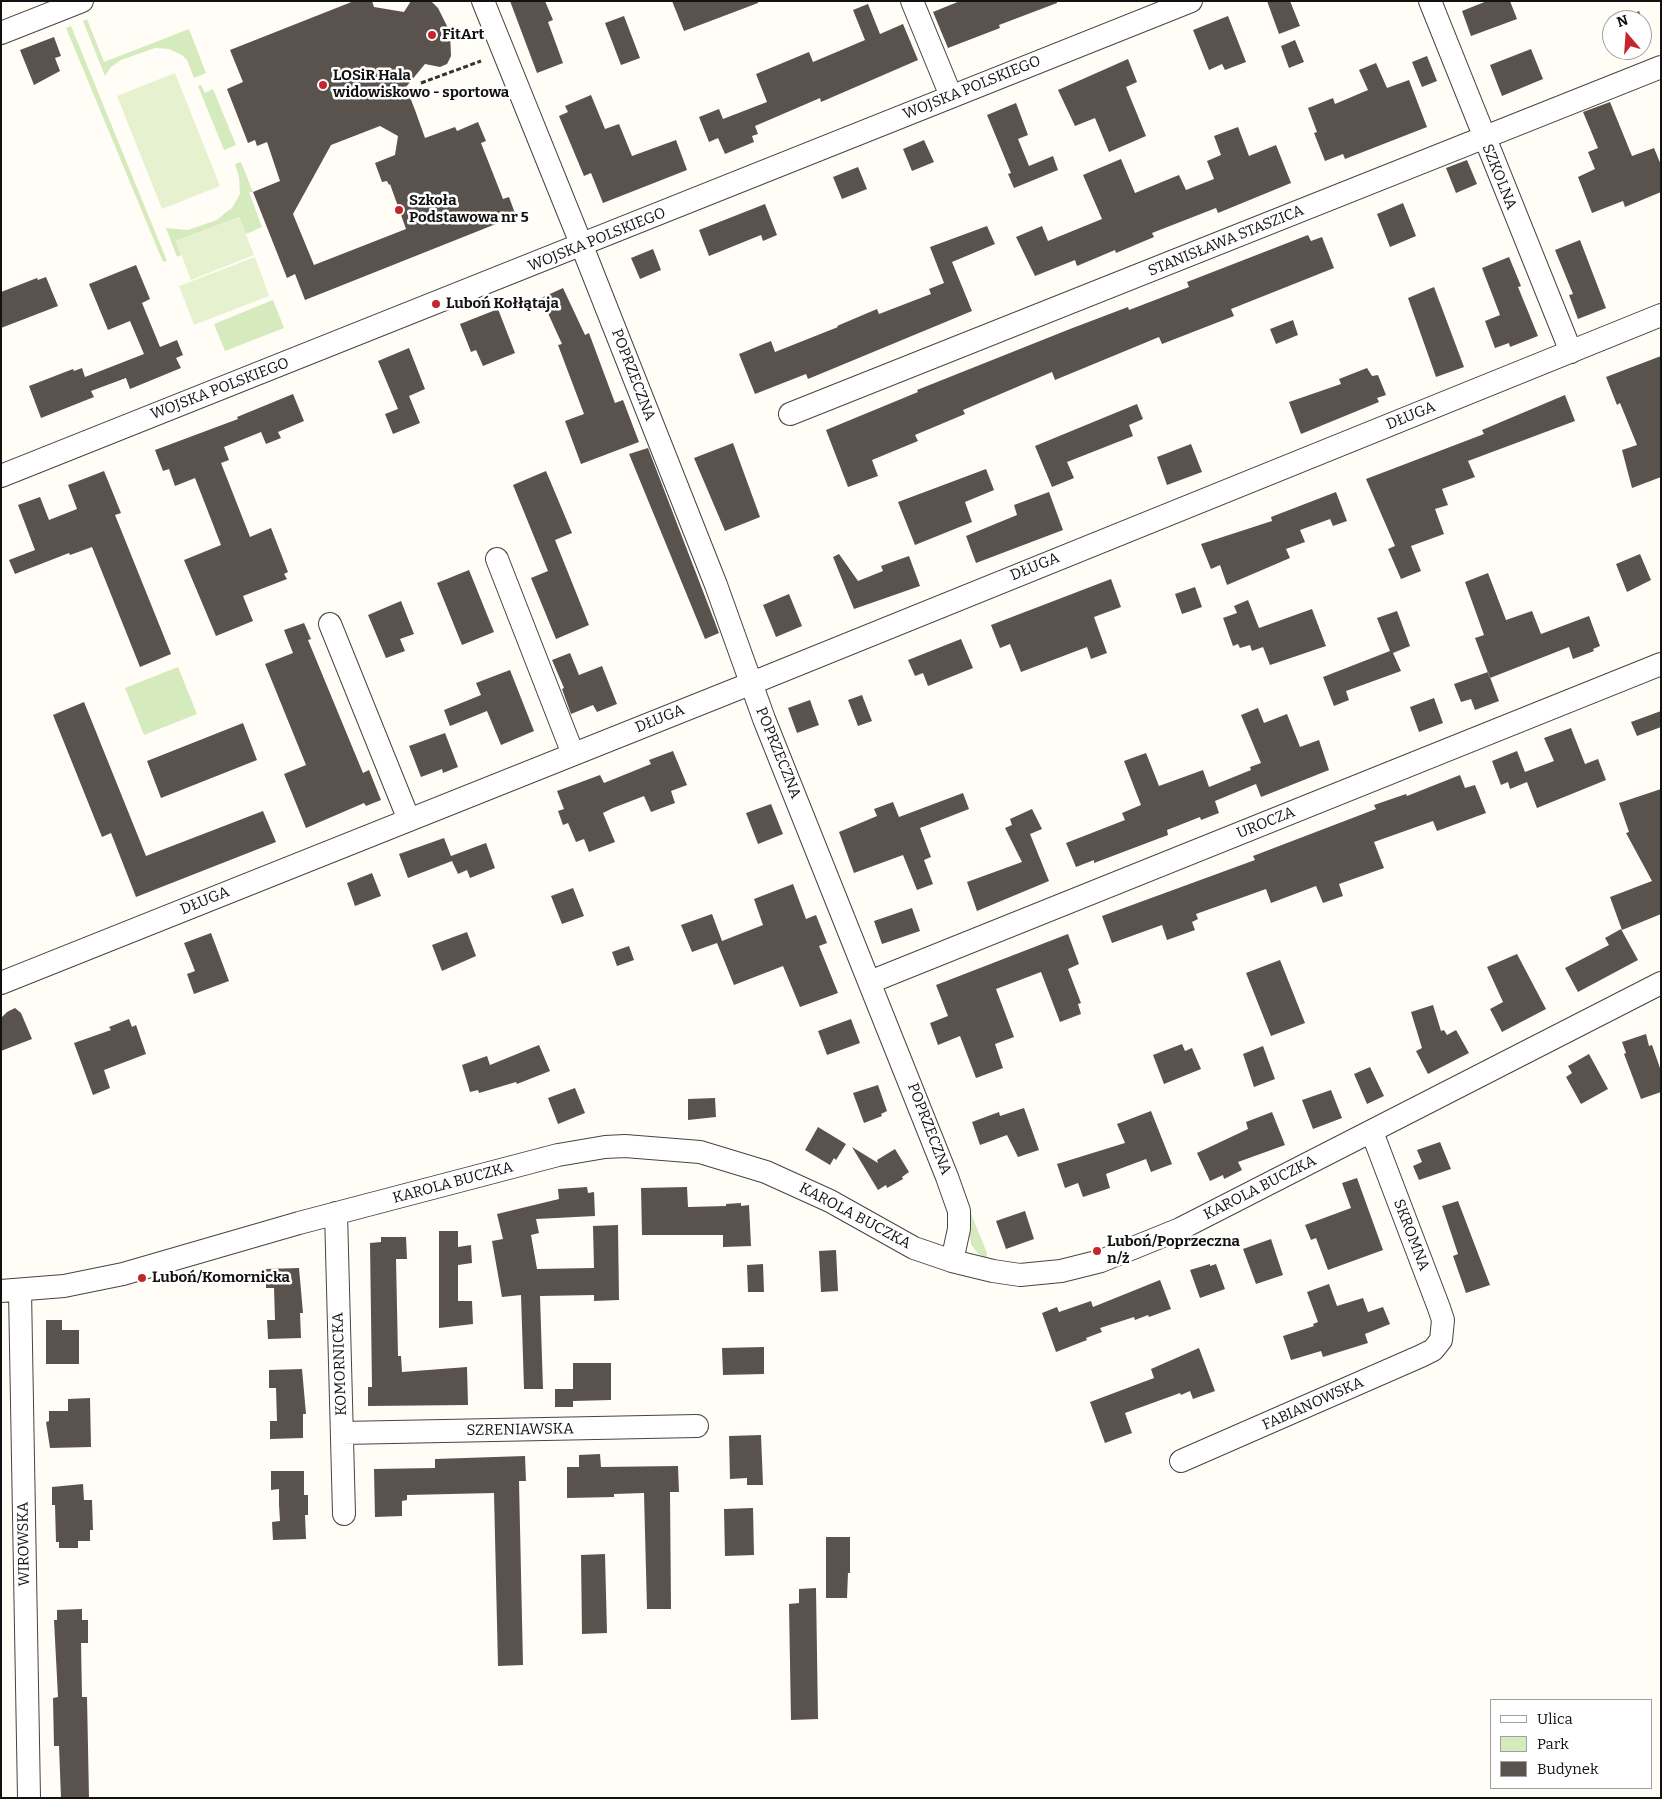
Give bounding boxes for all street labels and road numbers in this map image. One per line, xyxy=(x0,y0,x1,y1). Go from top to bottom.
street label: WOJSKA POLSKIEGO xyxy=(901,52,1043,124)
street label: SZKOLNA xyxy=(1478,142,1520,212)
street label: STANISŁAWA STASZICA xyxy=(1146,202,1306,280)
street label: WOJSKA POLSKIEGO xyxy=(526,204,668,276)
street label: POPRZECZNA xyxy=(607,326,659,424)
street label: WOJSKA POLSKIEGO xyxy=(148,354,292,424)
street label: DŁUGA xyxy=(1384,398,1438,434)
street label: DŁUGA xyxy=(1008,549,1062,585)
street label: DŁUGA xyxy=(633,701,687,737)
street label: POPRZECZNA xyxy=(751,705,805,801)
street label: UROCZA xyxy=(1234,803,1298,843)
street label: DŁUGA xyxy=(178,883,232,919)
street label: POPRZECZNA xyxy=(903,1080,955,1178)
street label: KAROLA BUCZKA xyxy=(1201,1152,1319,1224)
street label: KAROLA BUCZKA xyxy=(391,1158,515,1208)
street label: KAROLA BUCZKA xyxy=(796,1179,914,1253)
street label: SKROMNA xyxy=(1389,1197,1433,1273)
street label: KOMORNICKA xyxy=(329,1312,351,1416)
street label: FABIANOWSKA xyxy=(1260,1374,1366,1434)
street label: SZRENIAWSKA xyxy=(466,1420,574,1440)
street label: WIROWSKA xyxy=(14,1501,34,1587)

